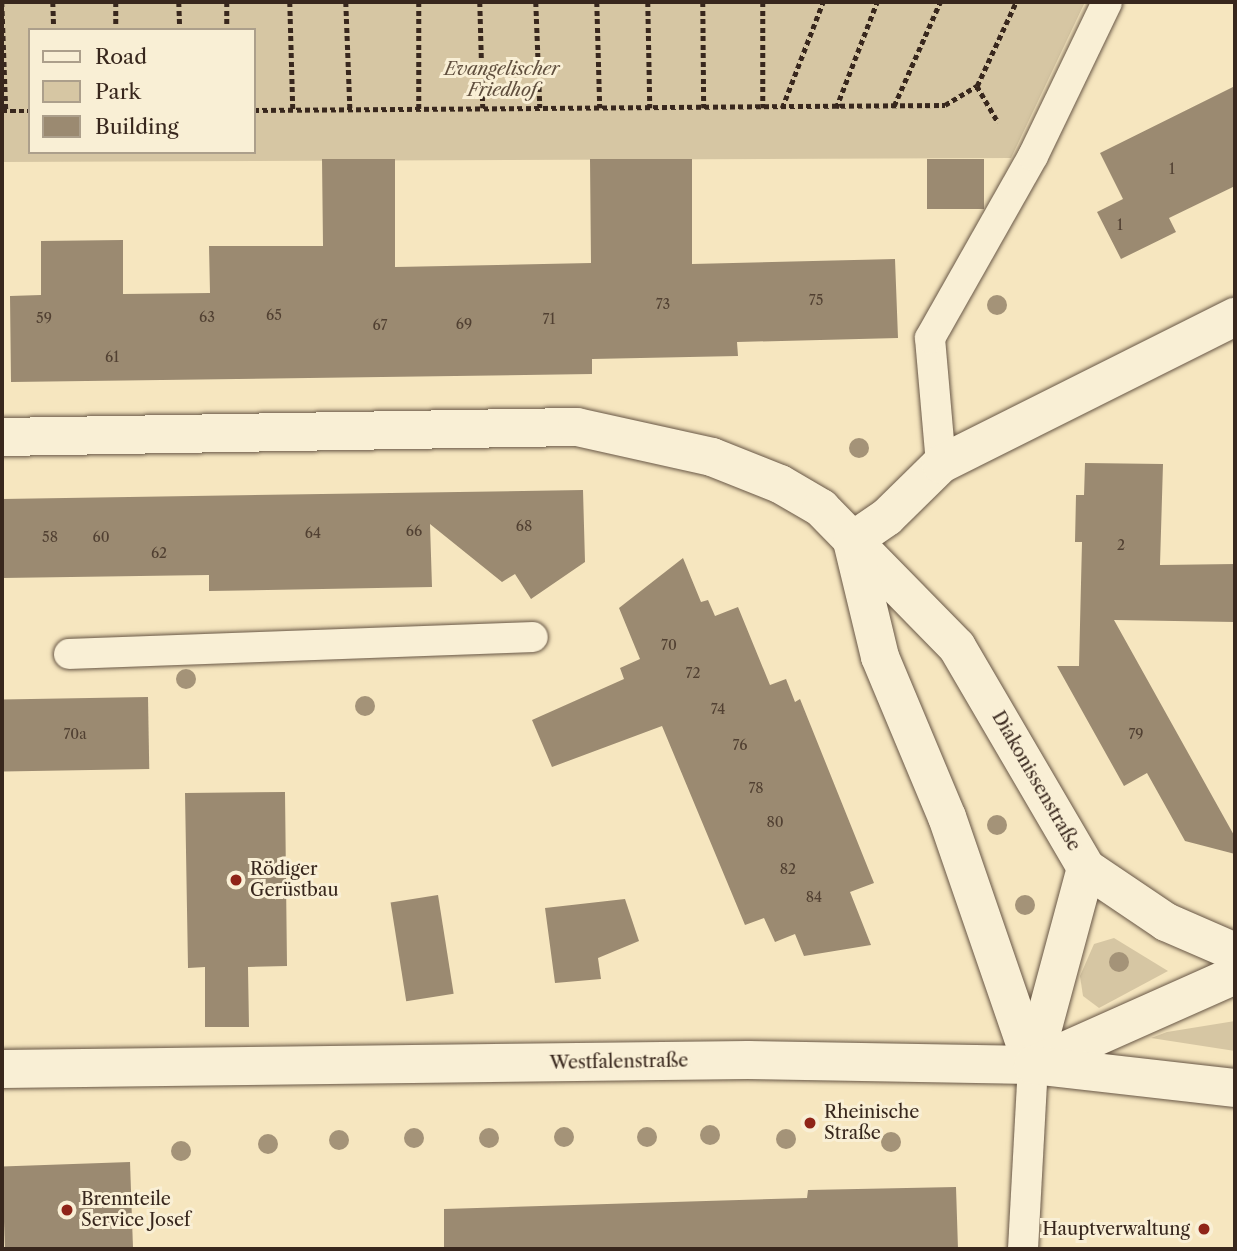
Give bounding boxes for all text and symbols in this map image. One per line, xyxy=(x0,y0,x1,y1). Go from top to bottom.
legend xyxy=(28,28,256,154)
text: Road xyxy=(95,44,147,69)
park label: Evangelischer Friedhof xyxy=(444,59,560,102)
text: Park xyxy=(95,79,141,104)
text: Building xyxy=(95,114,179,139)
house number: 1 xyxy=(1169,161,1175,177)
house number: 1 xyxy=(1117,217,1123,233)
house number: 75 xyxy=(809,292,823,308)
house number: 73 xyxy=(656,296,670,312)
house number: 65 xyxy=(266,307,282,323)
house number: 63 xyxy=(199,309,215,325)
house number: 59 xyxy=(36,310,52,326)
house number: 71 xyxy=(543,311,555,327)
house number: 69 xyxy=(456,316,472,332)
house number: 67 xyxy=(373,317,387,333)
house number: 61 xyxy=(105,349,119,365)
house number: 68 xyxy=(516,518,532,534)
house number: 66 xyxy=(406,523,422,539)
house number: 64 xyxy=(305,525,321,541)
house number: 58 xyxy=(42,529,58,545)
house number: 60 xyxy=(92,529,110,545)
house number: 2 xyxy=(1117,537,1125,553)
house number: 62 xyxy=(151,545,167,561)
house number: 70 xyxy=(661,637,677,653)
house number: 72 xyxy=(686,665,700,681)
house number: 74 xyxy=(711,701,725,717)
street label: Diakonissenstraße xyxy=(987,707,1085,855)
house number: 70a xyxy=(63,726,87,742)
house number: 79 xyxy=(1128,726,1144,742)
house number: 76 xyxy=(733,737,747,753)
house number: 78 xyxy=(748,780,764,796)
house number: 80 xyxy=(766,814,784,830)
place label: Rödiger Gerüstbau xyxy=(250,859,339,902)
house number: 82 xyxy=(780,861,796,877)
marker: Rödiger Gerüstbau xyxy=(228,872,244,888)
house number: 84 xyxy=(806,889,822,905)
street label: Westfalenstraße xyxy=(549,1050,689,1074)
place label: Rheinische Straße xyxy=(824,1102,919,1144)
marker: Rheinische Straße xyxy=(802,1115,818,1131)
place label: Brennteile Service Josef xyxy=(81,1189,191,1232)
marker: Brennteile Service Josef xyxy=(59,1202,75,1218)
place label: Hauptverwaltung xyxy=(1042,1218,1190,1240)
marker: Hauptverwaltung xyxy=(1196,1221,1212,1237)

